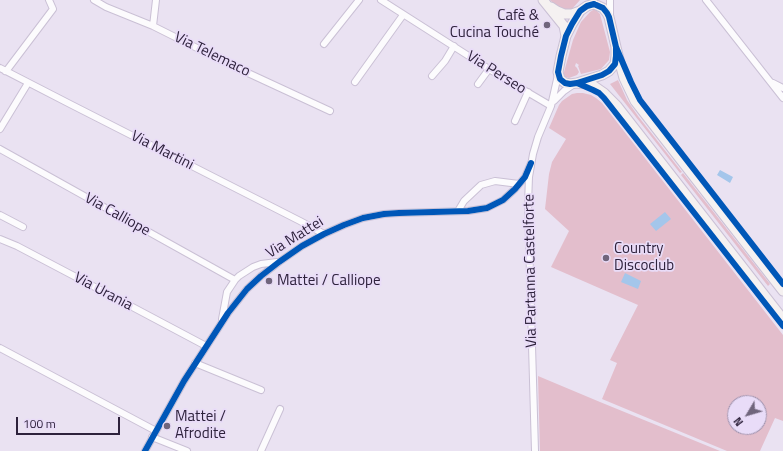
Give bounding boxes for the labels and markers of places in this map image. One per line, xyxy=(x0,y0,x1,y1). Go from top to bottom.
place label: Cafè & Cucina Touché xyxy=(450,7,539,42)
marker: Cafè & Cucina Touché xyxy=(542,20,552,30)
place label: Country Discoclub xyxy=(614,240,674,275)
marker: Country Discoclub xyxy=(601,253,611,263)
place label: Mattei / Calliope xyxy=(277,272,381,290)
marker: Mattei / Calliope xyxy=(264,276,274,286)
place label: Mattei / Afrodite xyxy=(175,408,226,443)
marker: Mattei / Afrodite xyxy=(162,421,172,431)

